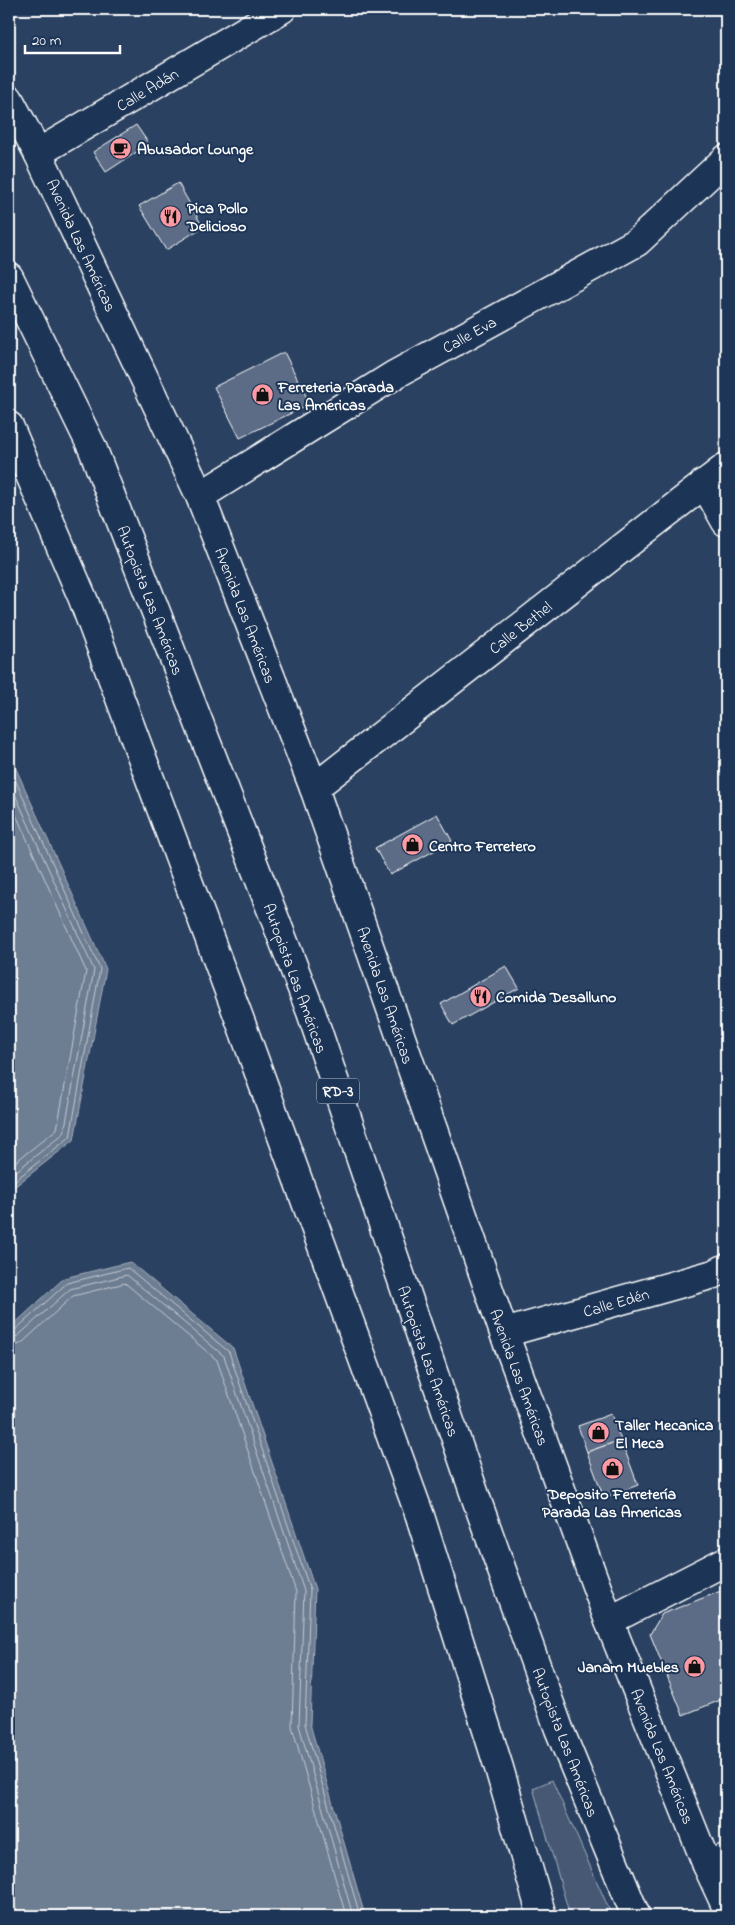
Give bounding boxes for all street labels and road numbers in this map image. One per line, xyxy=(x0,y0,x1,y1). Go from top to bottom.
street label: Calle Adán xyxy=(112,63,184,119)
street label: Avenida Las Américas xyxy=(39,176,121,316)
street label: Calle Eva xyxy=(439,311,501,360)
street label: Autopista Las Américas xyxy=(110,523,189,679)
street label: Avenida Las Américas xyxy=(207,544,281,687)
street label: Calle Bethel xyxy=(484,596,558,661)
street label: Autopista Las Américas xyxy=(256,900,332,1057)
street label: Avenida Las Américas xyxy=(349,924,419,1068)
road number: RD-3 xyxy=(317,1078,359,1104)
street label: Autopista Las Américas xyxy=(390,1283,464,1440)
street label: Calle Edén xyxy=(581,1283,653,1325)
street label: Avenida Las Américas xyxy=(482,1306,554,1449)
street label: Autopista Las Américas xyxy=(525,1665,604,1821)
street label: Avenida Las Américas xyxy=(623,1686,699,1828)

